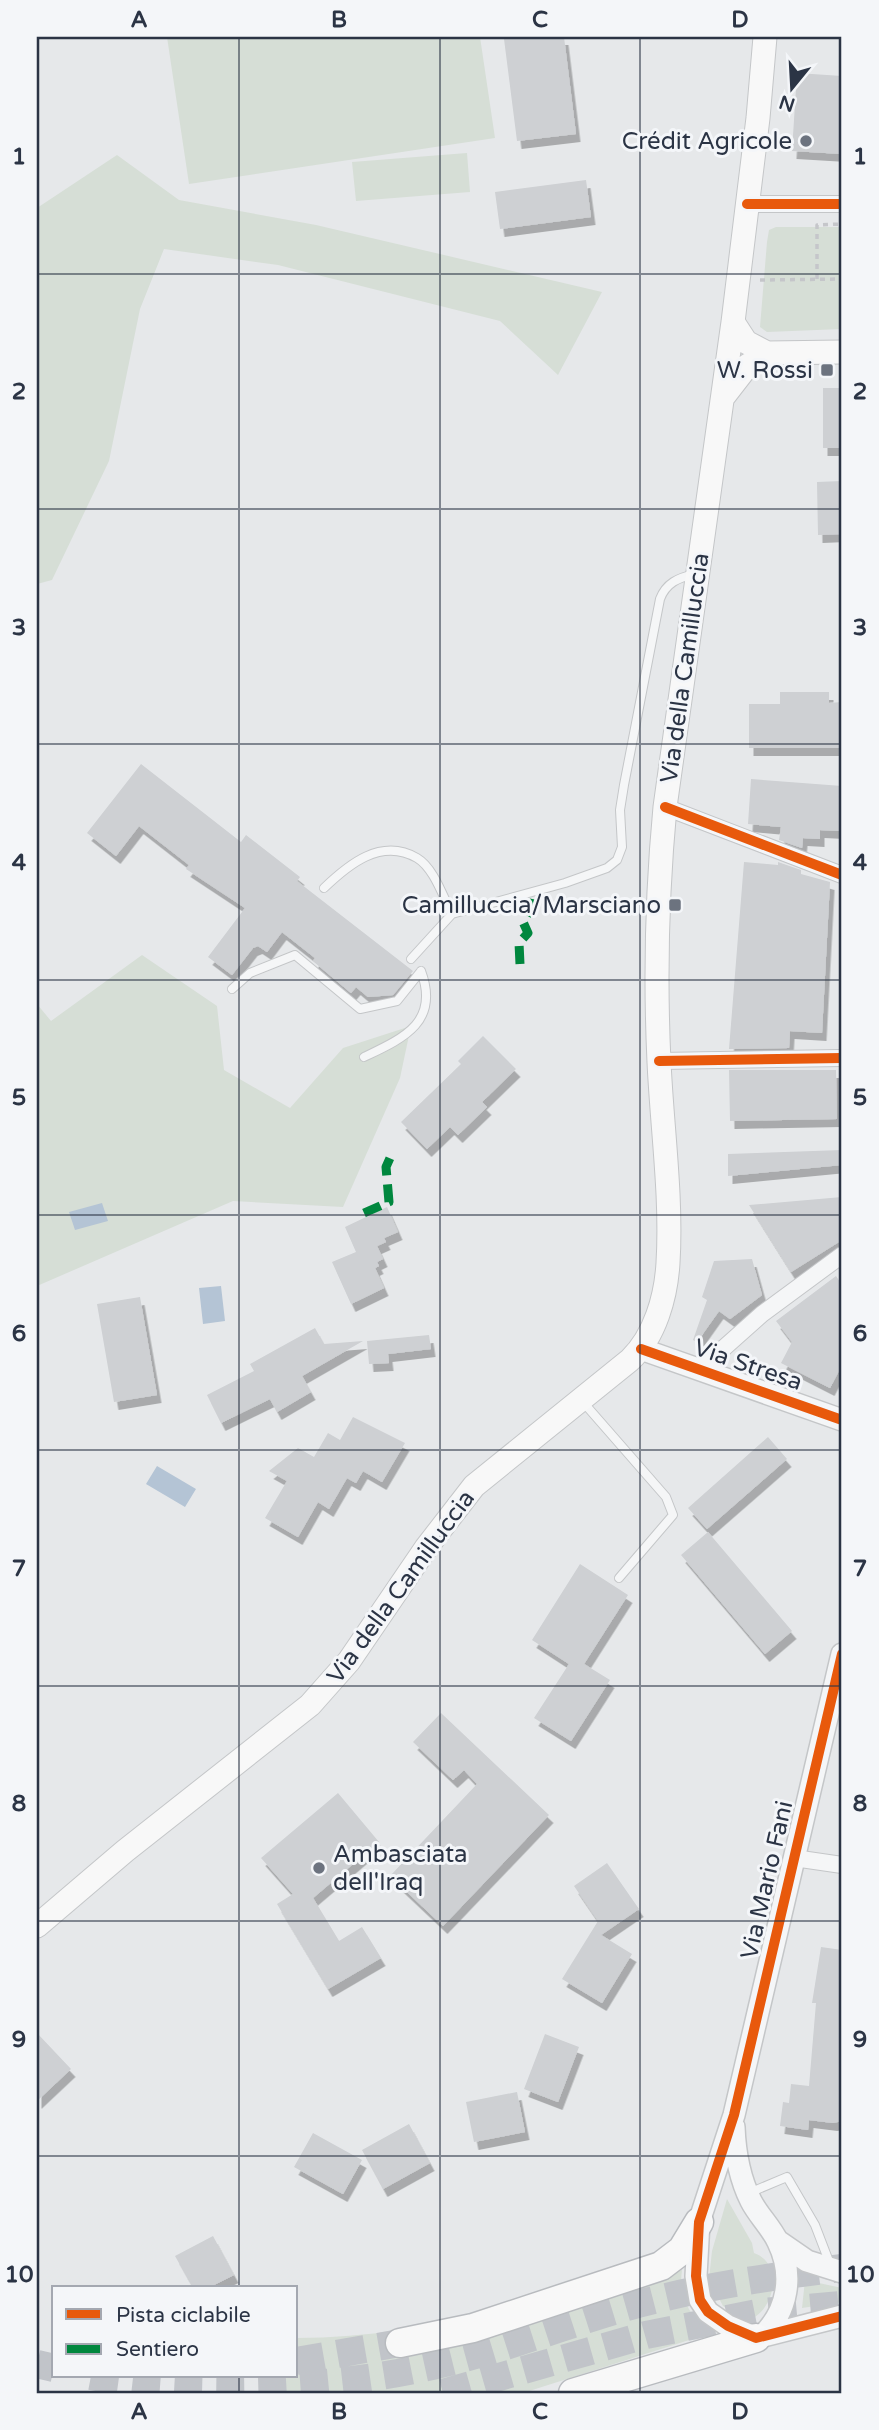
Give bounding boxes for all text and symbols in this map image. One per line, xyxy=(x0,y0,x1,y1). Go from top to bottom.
text: A xyxy=(130,6,148,34)
text: B xyxy=(331,6,347,34)
text: C xyxy=(532,6,548,34)
text: D xyxy=(731,6,749,34)
north arrow xyxy=(756,52,826,122)
text: N xyxy=(776,90,798,116)
place label: Crédit Agricole xyxy=(622,127,792,156)
marker: Crédit Agricole xyxy=(798,133,814,149)
text: 1 xyxy=(12,143,26,171)
text: 1 xyxy=(853,143,867,171)
place label: W. Rossi xyxy=(717,356,813,385)
marker: W. Rossi xyxy=(819,362,835,378)
text: 2 xyxy=(12,378,26,406)
text: 2 xyxy=(853,378,867,406)
street label: Via della Camilluccia xyxy=(654,551,716,785)
text: 3 xyxy=(12,614,26,642)
text: 3 xyxy=(853,614,867,642)
text: 4 xyxy=(12,849,27,877)
text: 4 xyxy=(853,849,868,877)
place label: Camilluccia/Marsciano xyxy=(402,891,661,920)
marker: Camilluccia/Marsciano xyxy=(667,897,683,913)
text: 5 xyxy=(12,1084,26,1112)
text: 5 xyxy=(853,1084,867,1112)
text: 6 xyxy=(12,1320,26,1348)
text: 6 xyxy=(853,1320,867,1348)
street label: Via Stresa xyxy=(690,1333,806,1397)
street label: Via della Camilluccia xyxy=(321,1485,481,1689)
text: 7 xyxy=(12,1555,26,1583)
text: 7 xyxy=(853,1555,867,1583)
text: 8 xyxy=(12,1790,26,1818)
text: 8 xyxy=(853,1790,867,1818)
street label: Via Mario Fani xyxy=(735,1798,799,1962)
place label: Ambasciata dell'Iraq xyxy=(333,1840,468,1897)
marker: Ambasciata dell'Iraq xyxy=(311,1860,327,1876)
text: 9 xyxy=(12,2026,26,2054)
text: 9 xyxy=(853,2026,867,2054)
text: 10 xyxy=(5,2261,33,2289)
text: 10 xyxy=(846,2261,874,2289)
legend xyxy=(52,2286,298,2378)
text: Pista ciclabile xyxy=(116,2303,251,2328)
text: Sentiero xyxy=(116,2337,199,2362)
text: A xyxy=(130,2398,148,2426)
text: B xyxy=(331,2398,347,2426)
text: C xyxy=(532,2398,548,2426)
text: D xyxy=(731,2398,749,2426)

